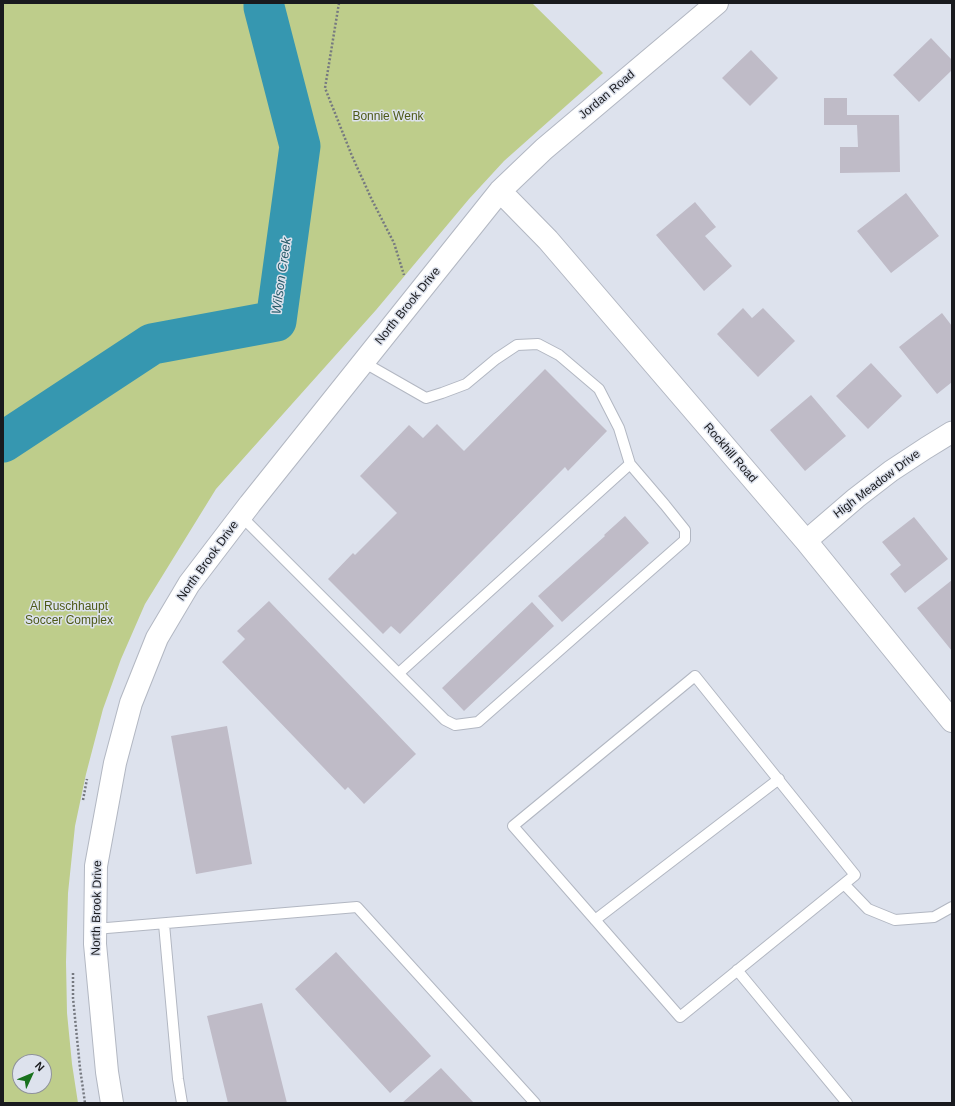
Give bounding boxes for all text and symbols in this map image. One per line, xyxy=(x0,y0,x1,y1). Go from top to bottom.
street label: Jordan Road xyxy=(576,67,638,123)
park label: Bonnie Wenk xyxy=(352,110,424,124)
water label: Wilson Creek xyxy=(269,237,295,315)
street label: North Brook Drive xyxy=(372,264,444,348)
street label: Rockhill Road xyxy=(700,420,760,486)
street label: High Meadow Drive xyxy=(831,447,923,521)
street label: North Brook Drive xyxy=(174,518,242,604)
park label: Al Ruschhaupt Soccer Complex xyxy=(25,600,113,628)
street label: North Brook Drive xyxy=(89,860,105,956)
north arrow xyxy=(12,1054,52,1094)
text: N xyxy=(33,1059,47,1073)

